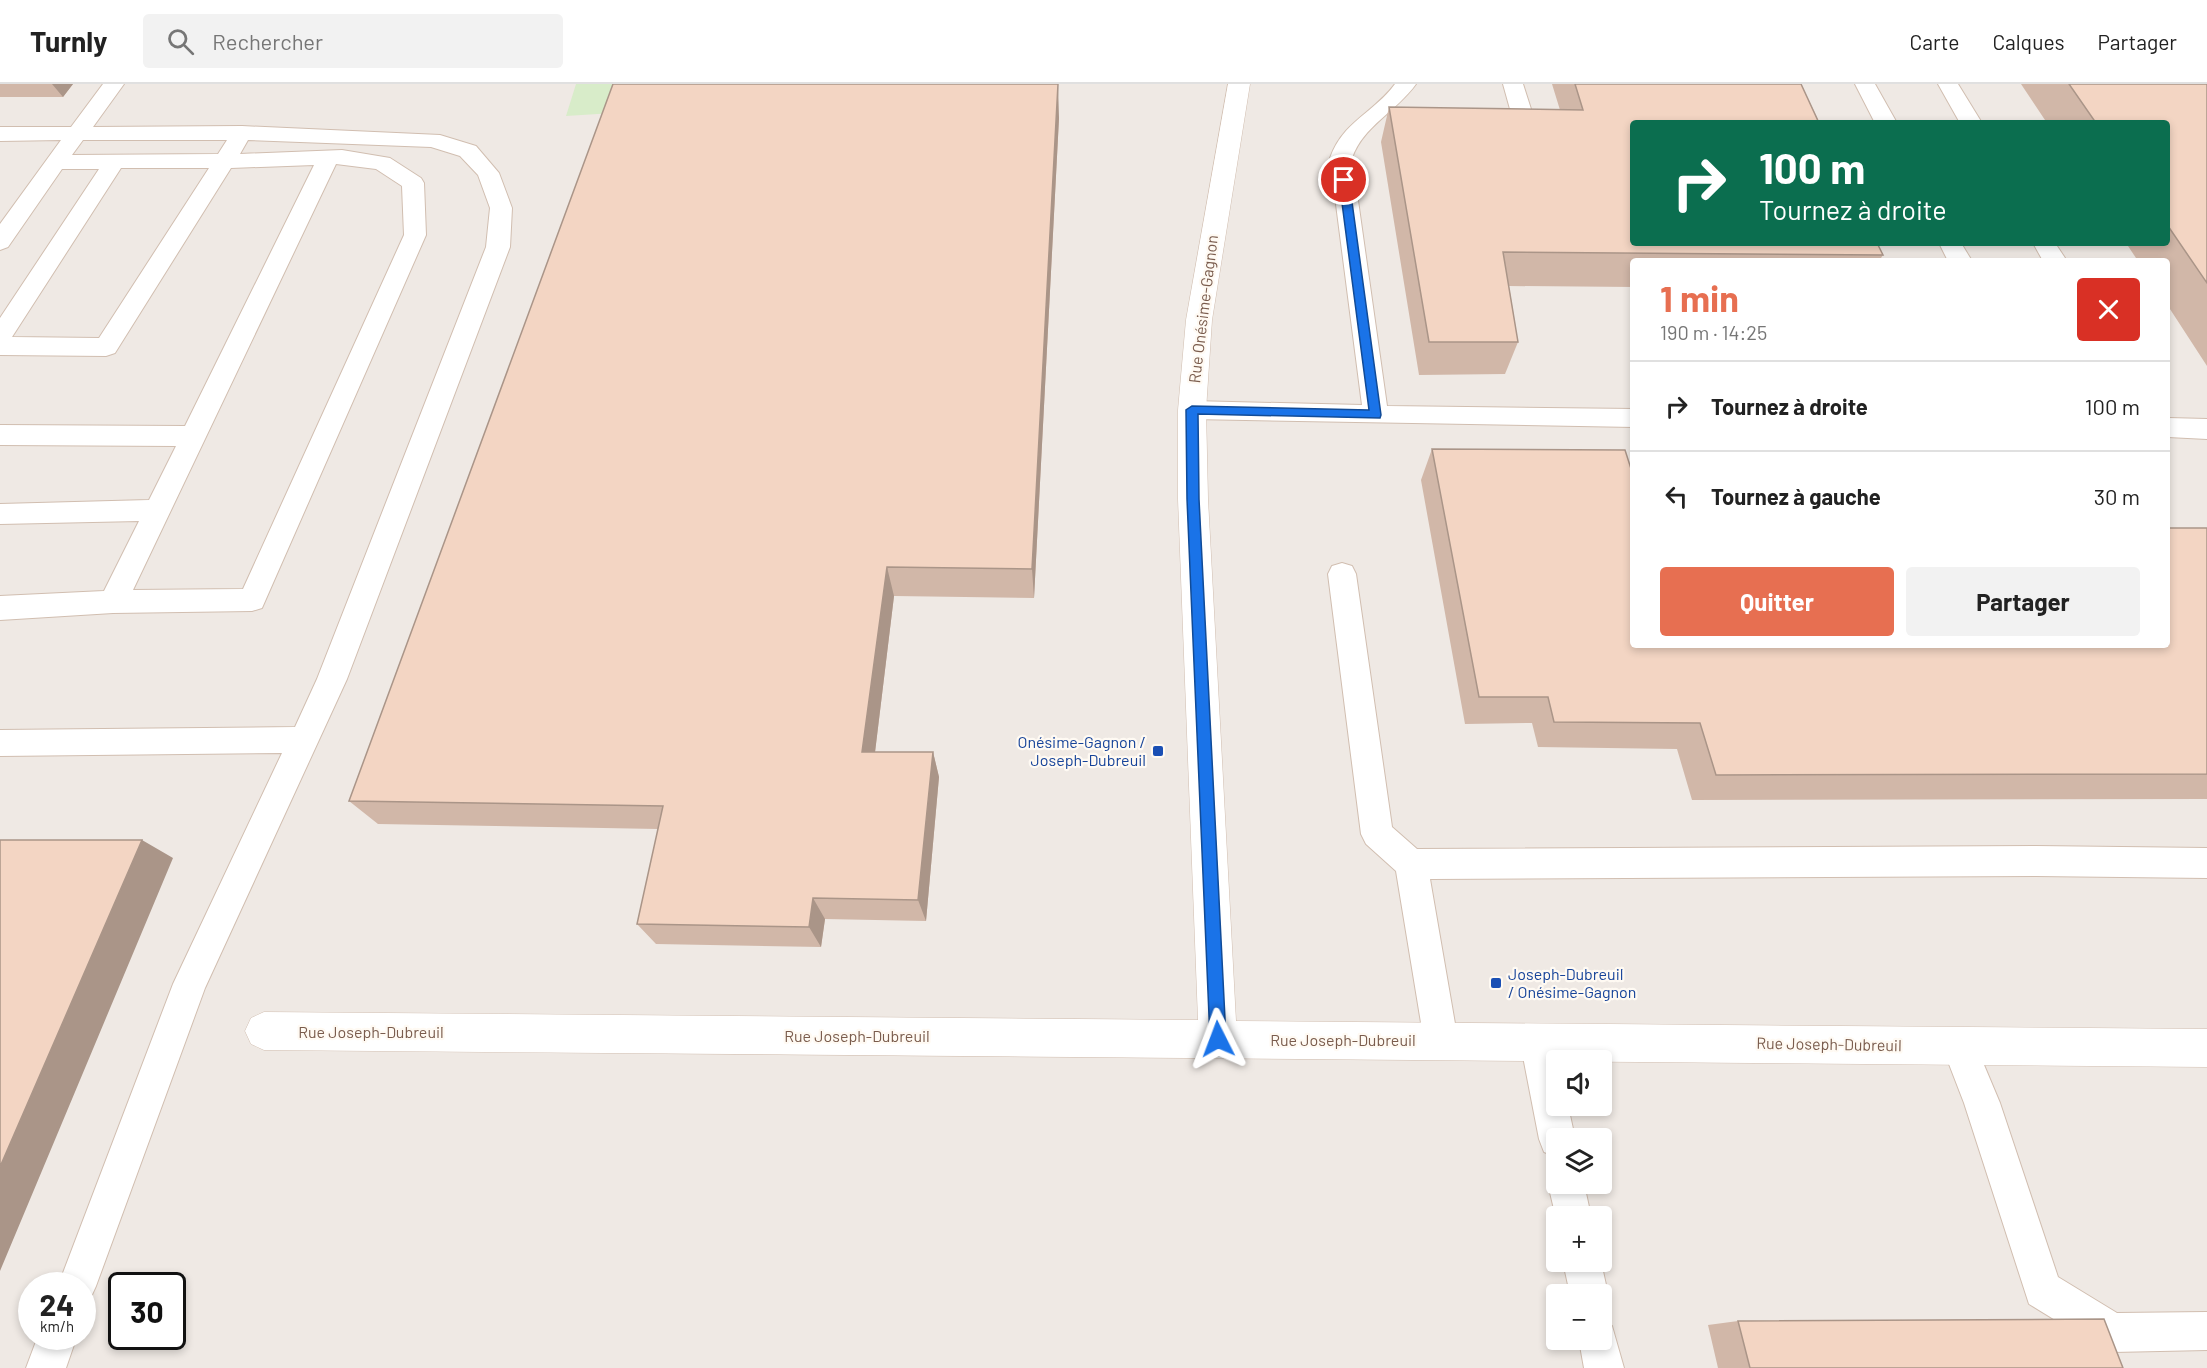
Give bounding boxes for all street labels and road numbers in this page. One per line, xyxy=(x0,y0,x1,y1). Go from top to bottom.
street label: Rue Onésime-Gagnon xyxy=(1184,234,1221,384)
street label: Rue Joseph-Dubreuil xyxy=(298,1022,444,1041)
street label: Rue Joseph-Dubreuil xyxy=(784,1026,930,1045)
street label: Rue Joseph-Dubreuil xyxy=(1270,1030,1416,1049)
street label: Rue Joseph-Dubreuil xyxy=(1756,1033,1902,1054)

